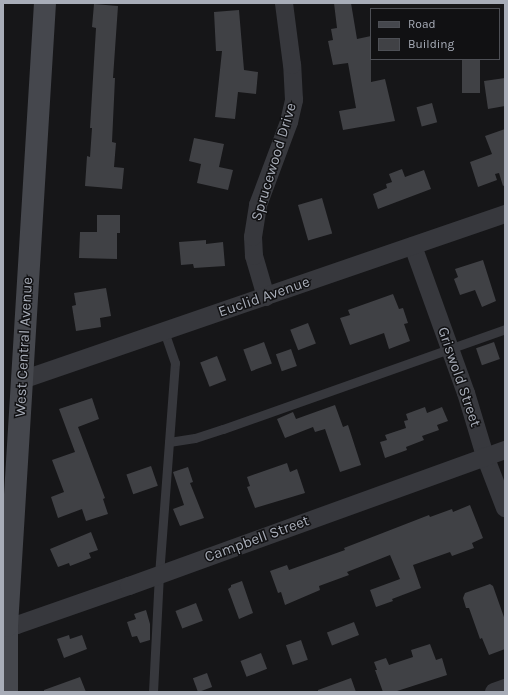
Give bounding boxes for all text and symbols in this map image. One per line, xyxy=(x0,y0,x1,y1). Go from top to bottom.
legend xyxy=(370,8,500,60)
text: Road xyxy=(408,17,436,31)
text: Building xyxy=(408,37,454,51)
street label: Sprucewood Drive xyxy=(247,101,301,223)
street label: Euclid Avenue xyxy=(216,273,312,321)
street label: West Central Avenue xyxy=(11,277,37,417)
street label: Griswold Street xyxy=(434,325,484,429)
street label: Campbell Street xyxy=(202,512,312,566)

